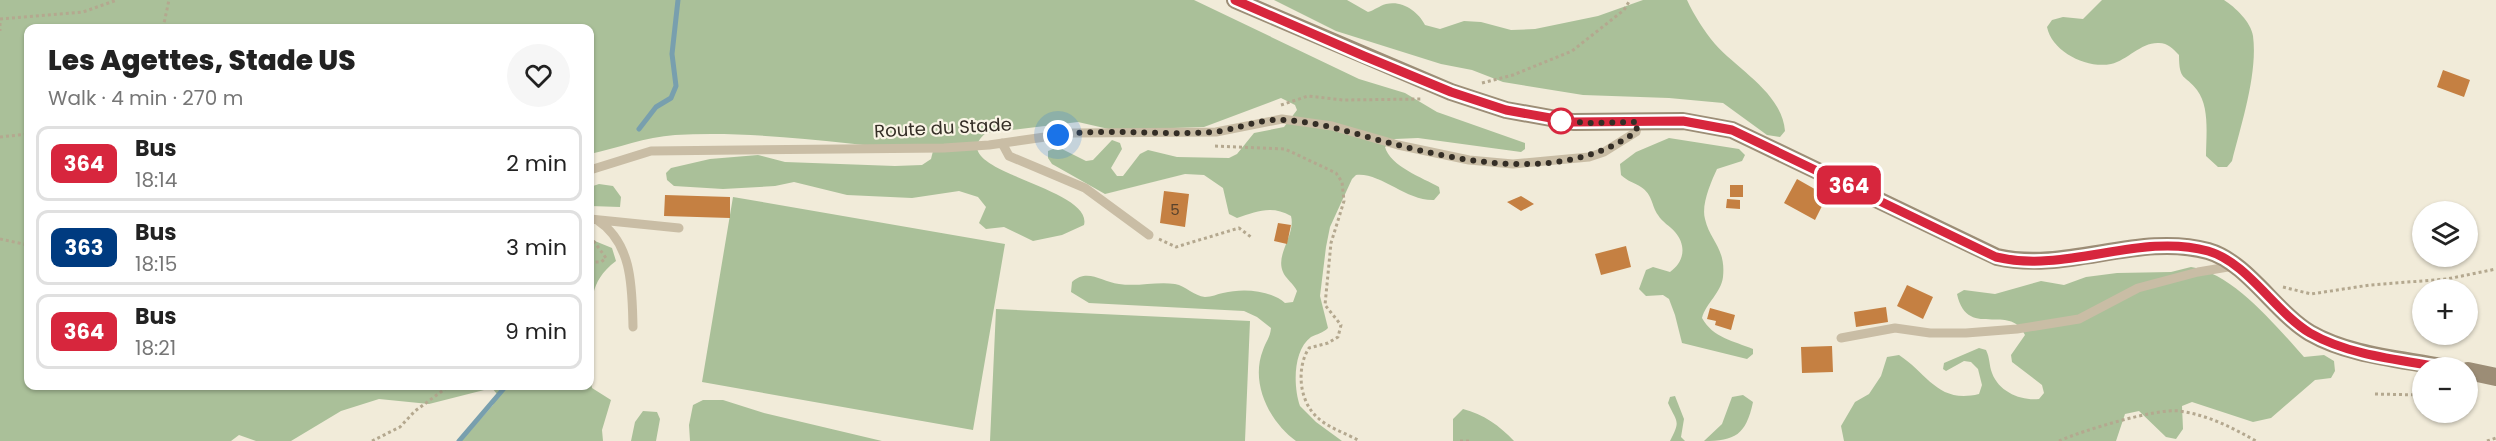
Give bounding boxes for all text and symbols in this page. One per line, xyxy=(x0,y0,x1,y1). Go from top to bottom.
text: Les Agettes, Stade US xyxy=(48,41,356,80)
button: heart xyxy=(507,44,570,107)
text: Walk · 4 min · 270 m xyxy=(48,84,243,112)
unlabelled marker xyxy=(1548,108,1574,134)
street label: Route du Stade xyxy=(874,111,1012,144)
your location xyxy=(1043,120,1073,150)
text: Bus xyxy=(135,133,177,164)
text: 2 min xyxy=(506,148,567,179)
text: 364 xyxy=(64,149,104,178)
text: 18:14 xyxy=(135,166,177,194)
line badge: 364 xyxy=(1814,166,1884,204)
text: 364 xyxy=(1829,171,1869,200)
house number: 5 xyxy=(1170,199,1180,220)
map controls xyxy=(2412,201,2478,423)
button: layers xyxy=(2412,201,2478,267)
text: Bus xyxy=(135,217,177,248)
text: 3 min xyxy=(506,232,567,263)
text: 363 xyxy=(65,233,103,262)
text: 18:15 xyxy=(135,250,177,278)
button: + xyxy=(2412,279,2478,345)
text: Bus xyxy=(135,301,177,332)
text: 9 min xyxy=(505,316,567,347)
text: 364 xyxy=(64,317,104,346)
text: 18:21 xyxy=(135,334,176,362)
button: − xyxy=(2412,357,2478,423)

